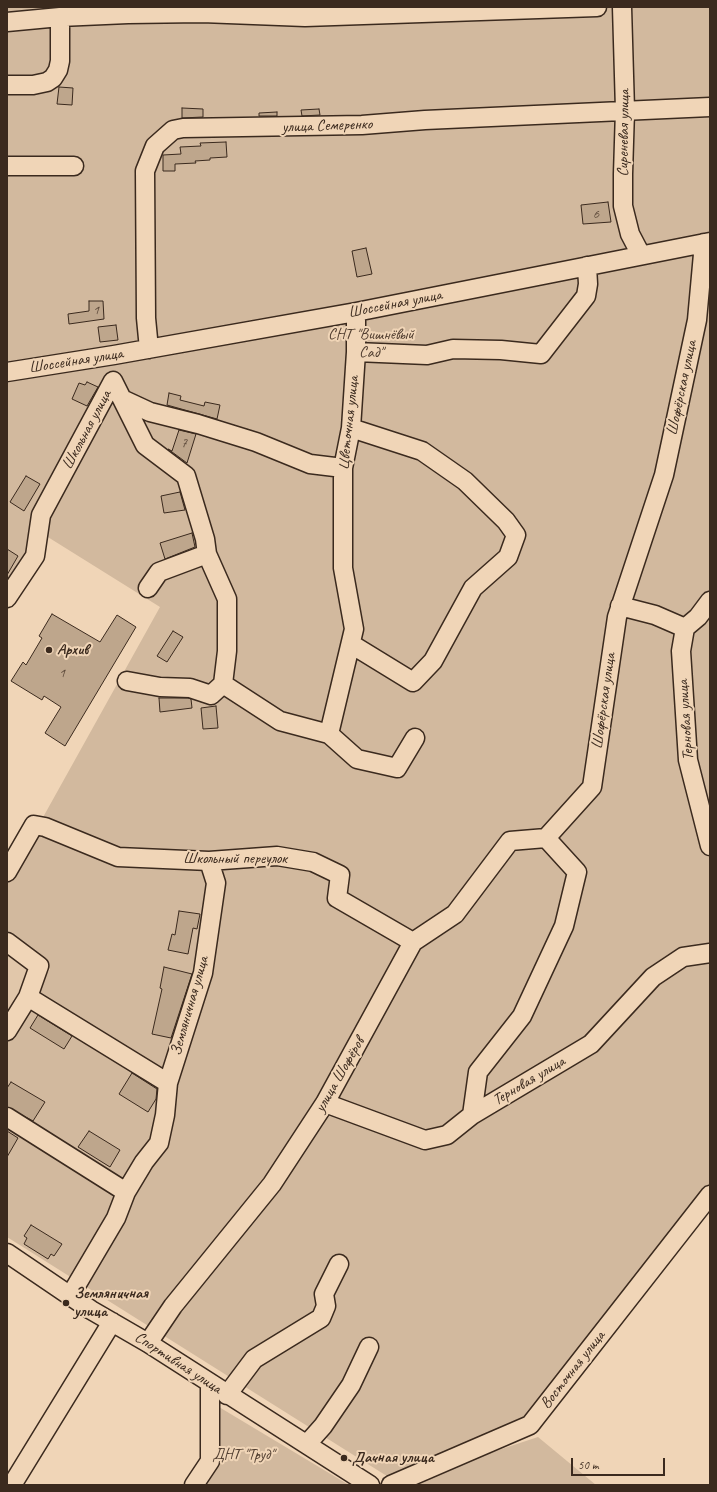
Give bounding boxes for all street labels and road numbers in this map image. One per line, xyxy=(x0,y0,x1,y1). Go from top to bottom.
street label: Сиреневая улица xyxy=(614,89,634,177)
street label: улица Семеренко xyxy=(281,115,373,137)
street label: Шоссейная улица xyxy=(347,286,443,322)
street label: Шофёрская улица xyxy=(663,339,701,437)
street label: Шоссейная улица xyxy=(28,344,124,378)
street label: Цветочная улица xyxy=(335,375,363,471)
street label: Школьная улица xyxy=(58,387,116,473)
street label: Шофёрская улица xyxy=(588,652,620,750)
street label: Терновая улица xyxy=(674,679,698,761)
street label: Школьный переулок xyxy=(183,849,287,869)
street label: Земляничная улица xyxy=(167,954,213,1058)
street label: улица Шофёров xyxy=(311,1034,369,1116)
street label: Терновая улица xyxy=(489,1052,569,1110)
street label: Восточная улица xyxy=(536,1327,610,1413)
street label: Спортивная улица xyxy=(131,1328,225,1398)

